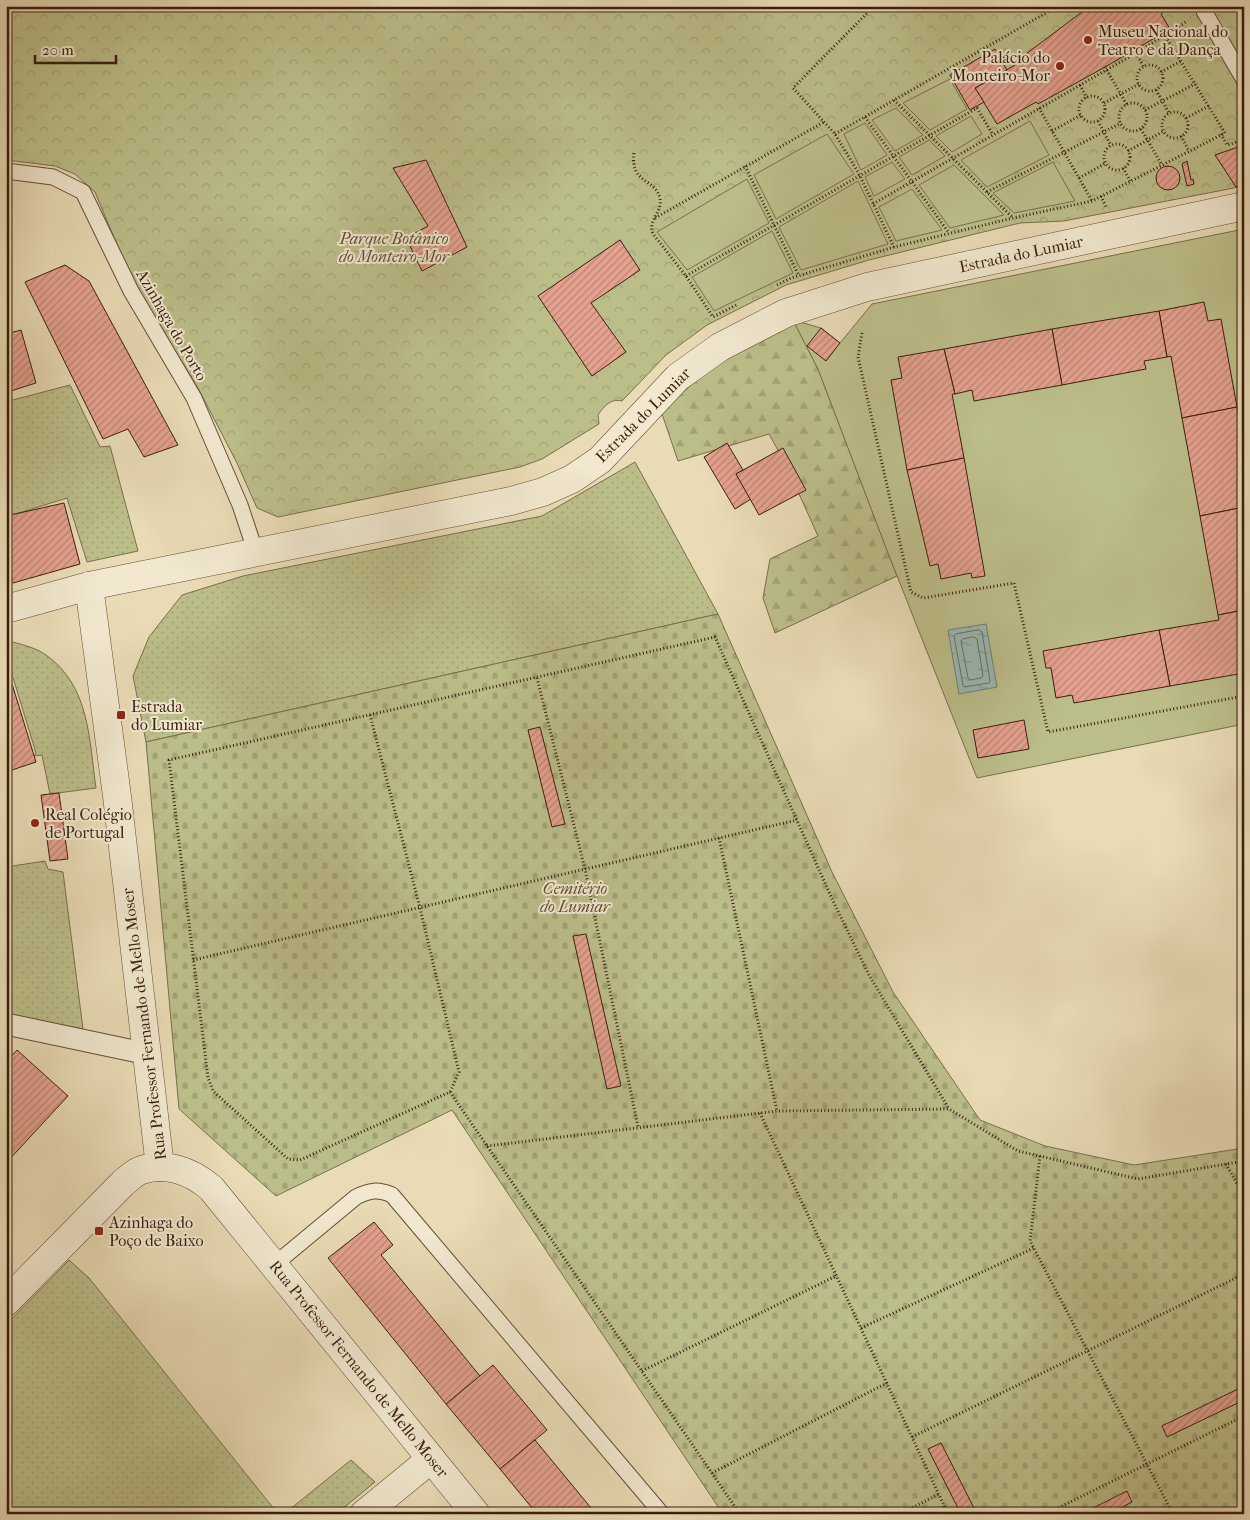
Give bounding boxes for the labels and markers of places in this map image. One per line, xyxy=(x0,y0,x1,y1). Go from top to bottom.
place label: Museu Nacional do Teatro e da Dança xyxy=(1098,22,1228,59)
marker: Museu Nacional do Teatro e da Dança xyxy=(1082,34,1094,46)
place label: Palácio do Monteiro-Mor xyxy=(952,48,1050,85)
marker: Palácio do Monteiro-Mor xyxy=(1054,60,1066,72)
place label: Estrada do Lumiar xyxy=(131,697,202,734)
marker: Estrada do Lumiar xyxy=(115,709,127,721)
place label: Real Colégio de Portugal xyxy=(45,805,132,842)
marker: Real Colégio de Portugal xyxy=(29,817,41,829)
place label: Azinhaga do Poço de Baixo xyxy=(108,1213,204,1250)
marker: Azinhaga do Poço de Baixo xyxy=(93,1225,105,1237)

